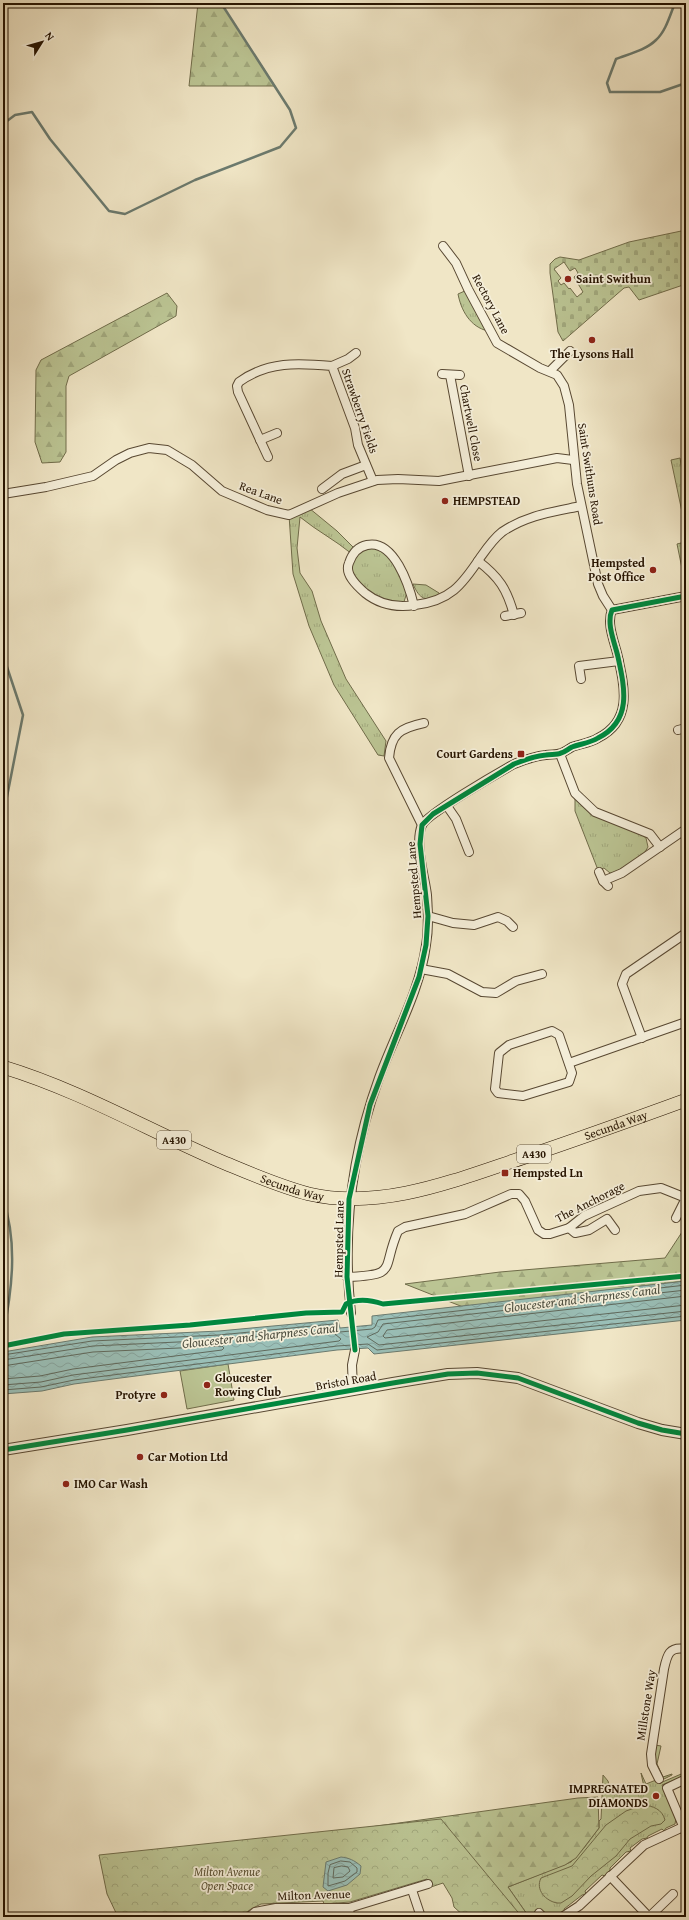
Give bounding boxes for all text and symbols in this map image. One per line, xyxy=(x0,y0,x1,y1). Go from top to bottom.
north arrow xyxy=(22,22,62,62)
text: N xyxy=(41,28,59,44)
place label: Saint Swithun xyxy=(576,270,651,287)
street label: Rectory Lane xyxy=(469,271,515,337)
marker: Saint Swithun xyxy=(563,274,573,284)
marker: The Lysons Hall xyxy=(587,335,597,345)
place label: The Lysons Hall xyxy=(550,345,634,362)
street label: Strawberry Fields xyxy=(338,366,383,456)
street label: Chartwell Close xyxy=(456,383,487,463)
street label: Saint Swithuns Road xyxy=(574,422,607,527)
street label: Rea Lane xyxy=(237,477,285,508)
place label: HEMPSTEAD xyxy=(453,492,521,509)
marker: HEMPSTEAD xyxy=(440,496,450,506)
place label: Hempsted Post Office xyxy=(588,554,645,585)
marker: Hempsted Post Office xyxy=(648,565,658,575)
place label: Court Gardens xyxy=(436,745,513,762)
marker: Court Gardens xyxy=(516,749,526,759)
street label: Hempsted Lane xyxy=(402,840,425,919)
street label: Secunda Way xyxy=(582,1106,650,1144)
road number: A430 xyxy=(157,1131,191,1149)
road number: A430 xyxy=(517,1145,551,1163)
place label: Hempsted Ln xyxy=(513,1164,583,1181)
marker: Hempsted Ln xyxy=(500,1168,510,1178)
street label: Secunda Way xyxy=(258,1169,326,1205)
street label: The Anchorage xyxy=(552,1177,628,1226)
street label: Hempsted Lane xyxy=(329,1200,348,1278)
water label: Gloucester and Sharpness Canal xyxy=(503,1279,661,1317)
water label: Gloucester and Sharpness Canal xyxy=(181,1318,339,1353)
street label: Bristol Road xyxy=(314,1367,378,1394)
place label: Gloucester Rowing Club xyxy=(215,1369,281,1400)
marker: Gloucester Rowing Club xyxy=(202,1380,212,1390)
place label: Protyre xyxy=(115,1386,156,1403)
marker: Protyre xyxy=(159,1390,169,1400)
place label: Car Motion Ltd xyxy=(148,1448,228,1465)
marker: Car Motion Ltd xyxy=(135,1452,145,1462)
place label: IMO Car Wash xyxy=(74,1475,148,1492)
marker: IMO Car Wash xyxy=(61,1479,71,1489)
street label: Millstone Way xyxy=(632,1668,659,1742)
place label: IMPREGNATED DIAMONDS xyxy=(569,1780,648,1811)
marker: IMPREGNATED DIAMONDS xyxy=(651,1791,661,1801)
park label: Milton Avenue Open Space xyxy=(194,1863,260,1894)
street label: Milton Avenue xyxy=(277,1885,351,1904)

